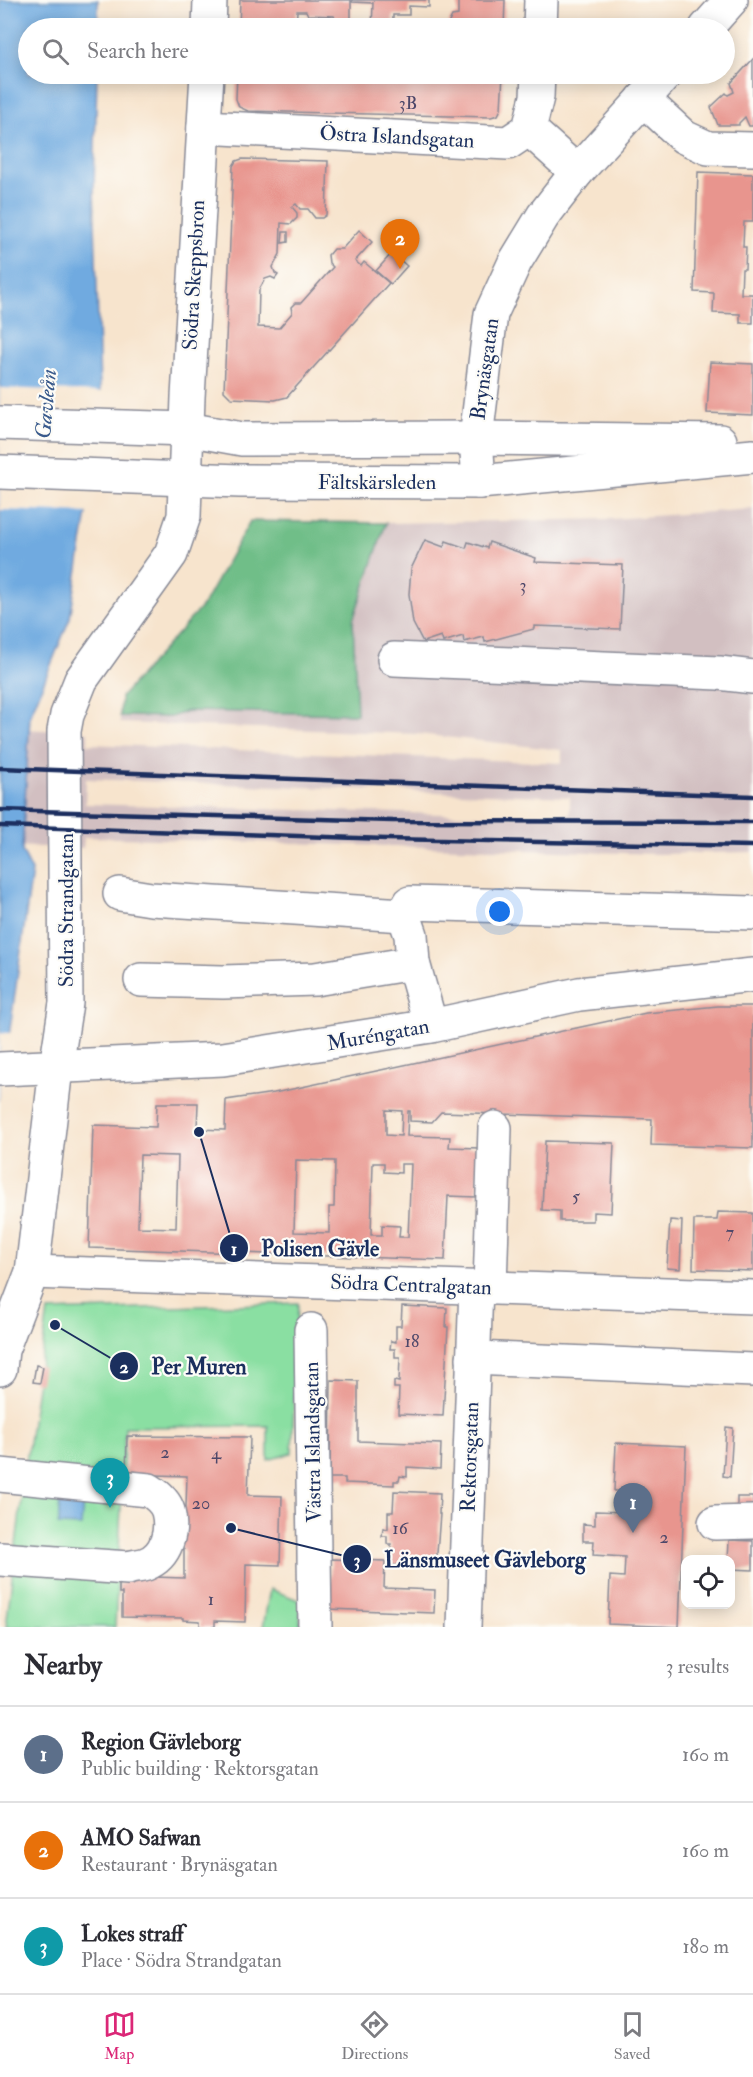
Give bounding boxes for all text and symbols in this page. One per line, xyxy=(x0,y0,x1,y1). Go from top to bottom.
search box xyxy=(18,18,735,84)
icon: search xyxy=(39,35,72,68)
text: Search here xyxy=(87,37,189,65)
house number: 3B xyxy=(399,92,417,115)
street label: Östra Islandsgatan xyxy=(319,119,475,155)
street label: Södra Skeppsbron xyxy=(177,199,211,351)
pin: 2 xyxy=(380,220,420,269)
street label: Brynäsgatan xyxy=(464,316,506,422)
water label: Gavleån xyxy=(29,368,63,440)
street label: Fältskärsleden xyxy=(318,469,436,496)
house number: 3 xyxy=(520,574,526,597)
street label: Södra Strandgatan xyxy=(53,833,80,987)
your location xyxy=(485,897,514,926)
street label: Muréngatan xyxy=(325,1013,431,1057)
house number: 5 xyxy=(572,1185,580,1208)
house number: 7 xyxy=(726,1221,734,1244)
callout: Polisen Gävle xyxy=(219,1228,391,1268)
text: Polisen Gävle xyxy=(261,1235,380,1263)
text: 1 xyxy=(231,1238,237,1261)
street label: Södra Centralgatan xyxy=(330,1269,492,1301)
house number: 18 xyxy=(405,1330,419,1353)
callout: Per Muren xyxy=(109,1346,259,1386)
text: Per Muren xyxy=(151,1353,247,1381)
text: 2 xyxy=(119,1356,129,1379)
street label: Västra Islandsgatan xyxy=(298,1361,328,1523)
street label: Rektorsgatan xyxy=(455,1401,485,1513)
house number: 2 xyxy=(160,1441,170,1464)
house number: 4 xyxy=(211,1442,222,1465)
pin: 3 xyxy=(90,1458,130,1508)
pin: 1 xyxy=(614,1484,652,1533)
house number: 20 xyxy=(192,1492,210,1515)
house number: 16 xyxy=(392,1517,409,1540)
house number: 2 xyxy=(659,1526,669,1549)
callout: Länsmuseet Gävleborg xyxy=(342,1539,597,1579)
text: Länsmuseet Gävleborg xyxy=(384,1546,587,1575)
text: 3 xyxy=(354,1549,361,1572)
map controls xyxy=(681,1555,735,1609)
button: locate xyxy=(681,1555,735,1609)
house number: 1 xyxy=(208,1588,214,1611)
text: Nearby xyxy=(24,1650,102,1682)
text: 3 results xyxy=(666,1654,729,1679)
text: Region Gävleborg xyxy=(81,1728,241,1756)
text: 1 xyxy=(40,1742,47,1767)
text: 160 m xyxy=(682,1742,729,1767)
text: Public building · Rektorsgatan xyxy=(81,1756,319,1781)
text: AMO Safwan xyxy=(81,1824,201,1852)
text: 2 xyxy=(38,1838,49,1863)
text: 160 m xyxy=(682,1838,729,1863)
text: Restaurant · Brynäsgatan xyxy=(81,1852,278,1877)
text: Lokes straff xyxy=(81,1920,184,1948)
text: 3 xyxy=(40,1934,47,1959)
text: 180 m xyxy=(682,1934,729,1959)
text: Place · Södra Strandgatan xyxy=(81,1948,282,1973)
tab: Map xyxy=(103,2008,136,2064)
tab: Directions xyxy=(341,2008,408,2064)
tab: Saved xyxy=(614,2008,650,2064)

